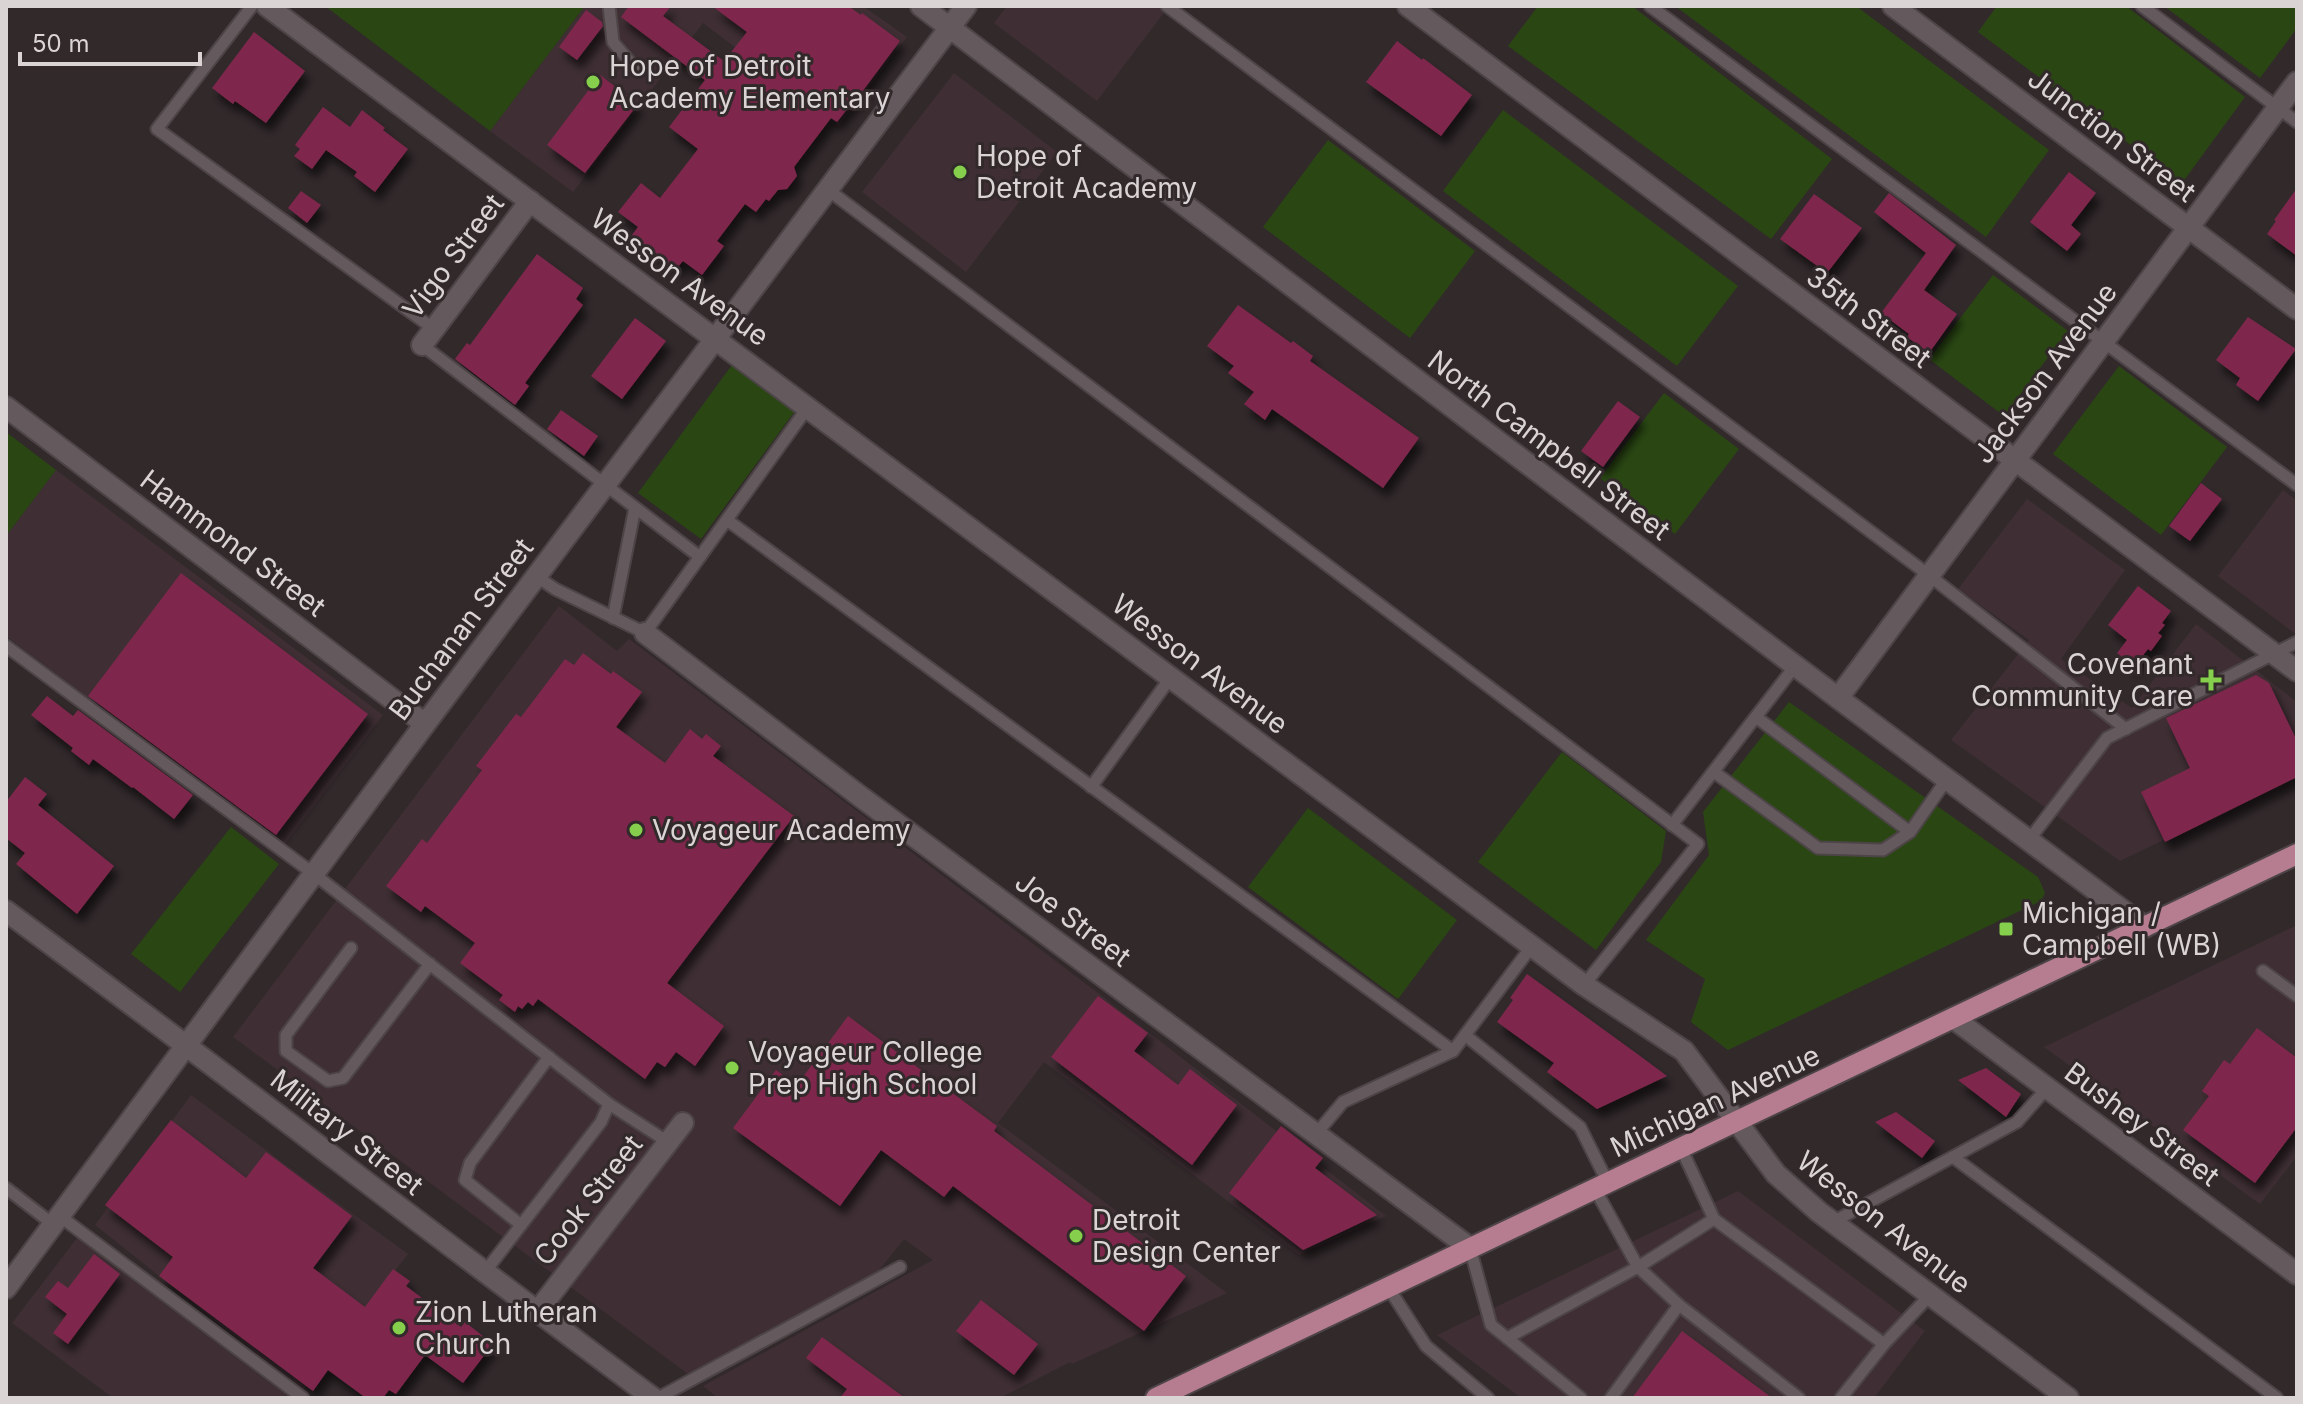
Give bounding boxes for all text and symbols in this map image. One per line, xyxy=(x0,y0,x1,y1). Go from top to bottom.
scale bar xyxy=(20,16,200,66)
text: 50 m xyxy=(32,29,90,58)
place label: Hope of Detroit Academy Elementary xyxy=(609,49,891,115)
street label: Junction Street xyxy=(2021,61,2203,209)
marker: Hope of Detroit Academy Elementary xyxy=(584,73,602,91)
place label: Hope of Detroit Academy xyxy=(976,139,1197,205)
marker: Hope of Detroit Academy xyxy=(951,163,969,181)
street label: Vigo Street xyxy=(395,187,511,325)
street label: Wesson Avenue xyxy=(584,201,776,353)
street label: 35th Street xyxy=(1800,259,1938,375)
street label: Jackson Avenue xyxy=(1966,276,2124,470)
street label: North Campbell Street xyxy=(1421,343,1677,547)
street label: Hammond Street xyxy=(134,462,332,624)
street label: Buchanan Street xyxy=(382,531,540,727)
street label: Wesson Avenue xyxy=(1105,587,1295,741)
place label: Covenant Community Care xyxy=(1971,647,2193,713)
marker: Covenant Community Care xyxy=(2200,669,2222,691)
place label: Voyageur Academy xyxy=(652,813,911,847)
marker: Voyageur Academy xyxy=(627,821,645,839)
street label: Joe Street xyxy=(1008,865,1138,973)
place label: Michigan / Campbell (WB) xyxy=(2022,896,2221,962)
marker: Michigan / Campbell (WB) xyxy=(1997,920,2015,938)
place label: Voyageur College Prep High School xyxy=(748,1035,983,1101)
street label: Michigan Avenue xyxy=(1605,1038,1825,1164)
street label: Bushey Street xyxy=(2058,1055,2226,1193)
marker: Voyageur College Prep High School xyxy=(723,1059,741,1077)
street label: Military Street xyxy=(264,1062,430,1202)
street label: Cook Street xyxy=(526,1128,650,1272)
street label: Wesson Avenue xyxy=(1790,1143,1978,1301)
place label: Detroit Design Center xyxy=(1092,1203,1281,1269)
marker: Detroit Design Center xyxy=(1067,1227,1085,1245)
place label: Zion Lutheran Church xyxy=(415,1295,598,1361)
marker: Zion Lutheran Church xyxy=(390,1319,408,1337)

